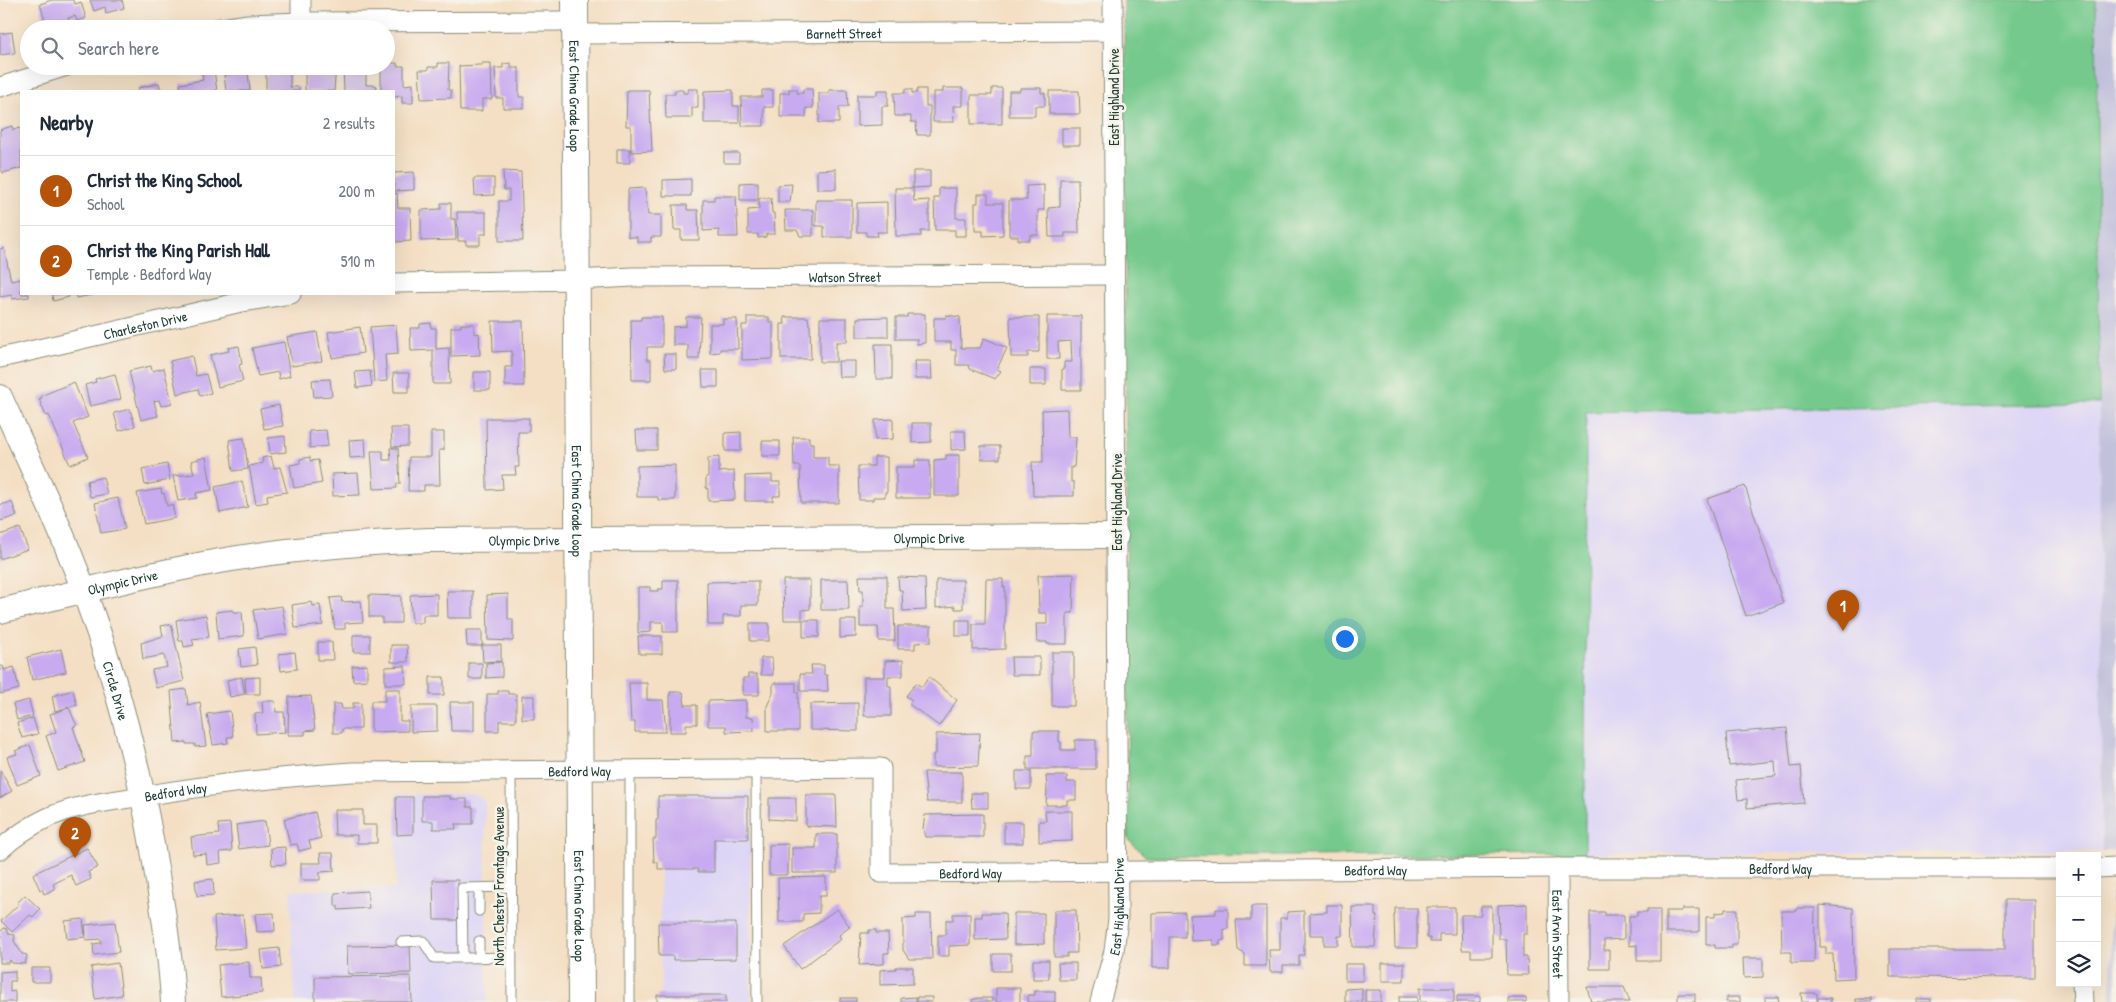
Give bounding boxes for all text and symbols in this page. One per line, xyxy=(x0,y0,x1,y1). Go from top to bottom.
search box xyxy=(20,20,395,75)
street label: Barnett Street xyxy=(806,23,882,42)
icon: search xyxy=(38,34,66,62)
text: Search here xyxy=(78,35,159,61)
street label: East China Grade Loop xyxy=(565,40,585,152)
street label: East Highland Drive xyxy=(1104,48,1124,146)
text: Nearby xyxy=(40,108,93,137)
text: 2 results xyxy=(323,112,375,134)
text: Christ the King School xyxy=(87,167,242,193)
text: 1 xyxy=(53,180,59,202)
text: 200 m xyxy=(339,180,375,202)
text: School xyxy=(87,193,124,215)
text: Christ the King Parish Hall xyxy=(87,237,270,263)
text: 2 xyxy=(52,250,60,272)
text: 510 m xyxy=(341,250,375,272)
text: Temple · Bedford Way xyxy=(87,263,212,285)
street label: Watson Street xyxy=(809,266,881,286)
street label: Charleston Drive xyxy=(101,305,189,343)
street label: East China Grade Loop xyxy=(568,445,588,557)
street label: East Highland Drive xyxy=(1107,453,1127,551)
street label: Olympic Drive xyxy=(893,527,965,548)
street label: Olympic Drive xyxy=(488,530,560,550)
street label: Olympic Drive xyxy=(86,564,160,599)
pin: 1 xyxy=(1827,590,1859,631)
your location xyxy=(1332,626,1358,652)
street label: Circle Drive xyxy=(99,658,134,722)
street label: Bedford Way xyxy=(548,761,611,781)
street label: Bedford Way xyxy=(143,777,208,805)
street label: North Chester Frontage Avenue xyxy=(489,806,509,966)
pin: 2 xyxy=(59,817,91,858)
street label: East China Grade Loop xyxy=(570,850,590,962)
map controls xyxy=(2056,852,2101,987)
button: + xyxy=(2056,852,2101,897)
street label: East Highland Drive xyxy=(1104,857,1129,957)
street label: Bedford Way xyxy=(1749,859,1812,879)
street label: Bedford Way xyxy=(1344,860,1407,880)
street label: Bedford Way xyxy=(939,863,1002,883)
street label: East Arvin Street xyxy=(1549,890,1568,978)
button: − xyxy=(2056,897,2101,942)
button: layers xyxy=(2056,942,2101,987)

